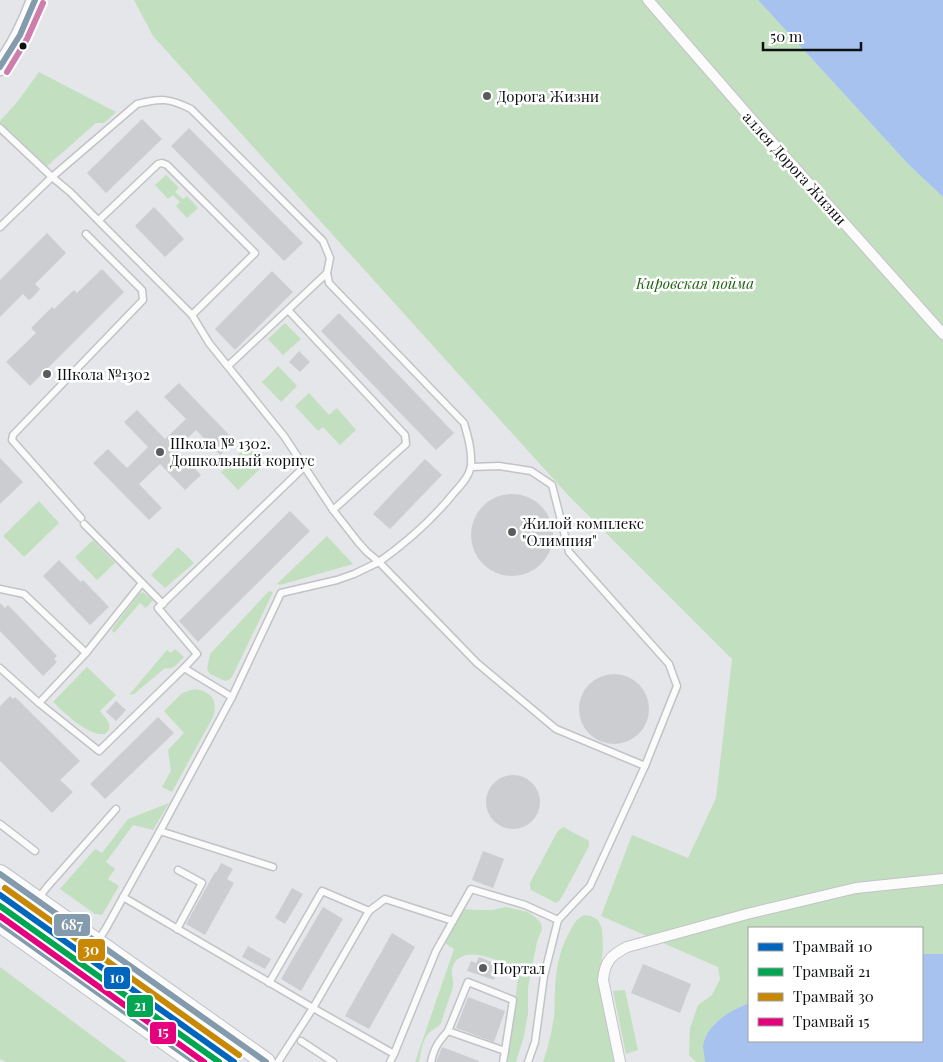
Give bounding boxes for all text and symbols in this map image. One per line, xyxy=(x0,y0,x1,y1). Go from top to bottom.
scale bar xyxy=(763,20,860,52)
text: 50 m xyxy=(770,26,803,46)
unlabelled marker xyxy=(18,41,28,51)
place label: Дорога Жизни xyxy=(497,86,599,106)
marker: Дорога Жизни xyxy=(481,90,493,102)
street label: аллея Дорога Жизни xyxy=(739,107,851,229)
park label: Кировская пойма xyxy=(635,273,754,293)
place label: Школа №1302 xyxy=(57,364,150,384)
marker: Школа №1302 xyxy=(41,368,53,380)
place label: Школа № 1302. Дошкольный корпус xyxy=(170,433,315,470)
marker: Школа № 1302. Дошкольный корпус xyxy=(154,446,166,458)
place label: Жилой комплекс "Олимпия" xyxy=(522,513,644,550)
marker: Жилой комплекс "Олимпия" xyxy=(506,526,518,538)
line badge: 687 xyxy=(53,913,91,937)
text: 687 xyxy=(61,915,84,934)
legend xyxy=(748,927,923,1042)
text: Трамвай 10 xyxy=(793,936,873,956)
line badge: 30 xyxy=(77,938,106,962)
text: 30 xyxy=(83,940,99,959)
place label: Портал xyxy=(493,958,546,978)
text: Трамвай 21 xyxy=(793,961,871,981)
marker: Портал xyxy=(477,962,489,974)
line badge: 10 xyxy=(103,966,131,990)
text: 10 xyxy=(110,968,124,987)
text: Трамвай 30 xyxy=(793,986,874,1006)
line badge: 21 xyxy=(126,994,154,1018)
text: 21 xyxy=(134,996,146,1015)
text: Трамвай 15 xyxy=(793,1011,870,1031)
line badge: 15 xyxy=(149,1021,177,1045)
text: 15 xyxy=(157,1022,169,1041)

